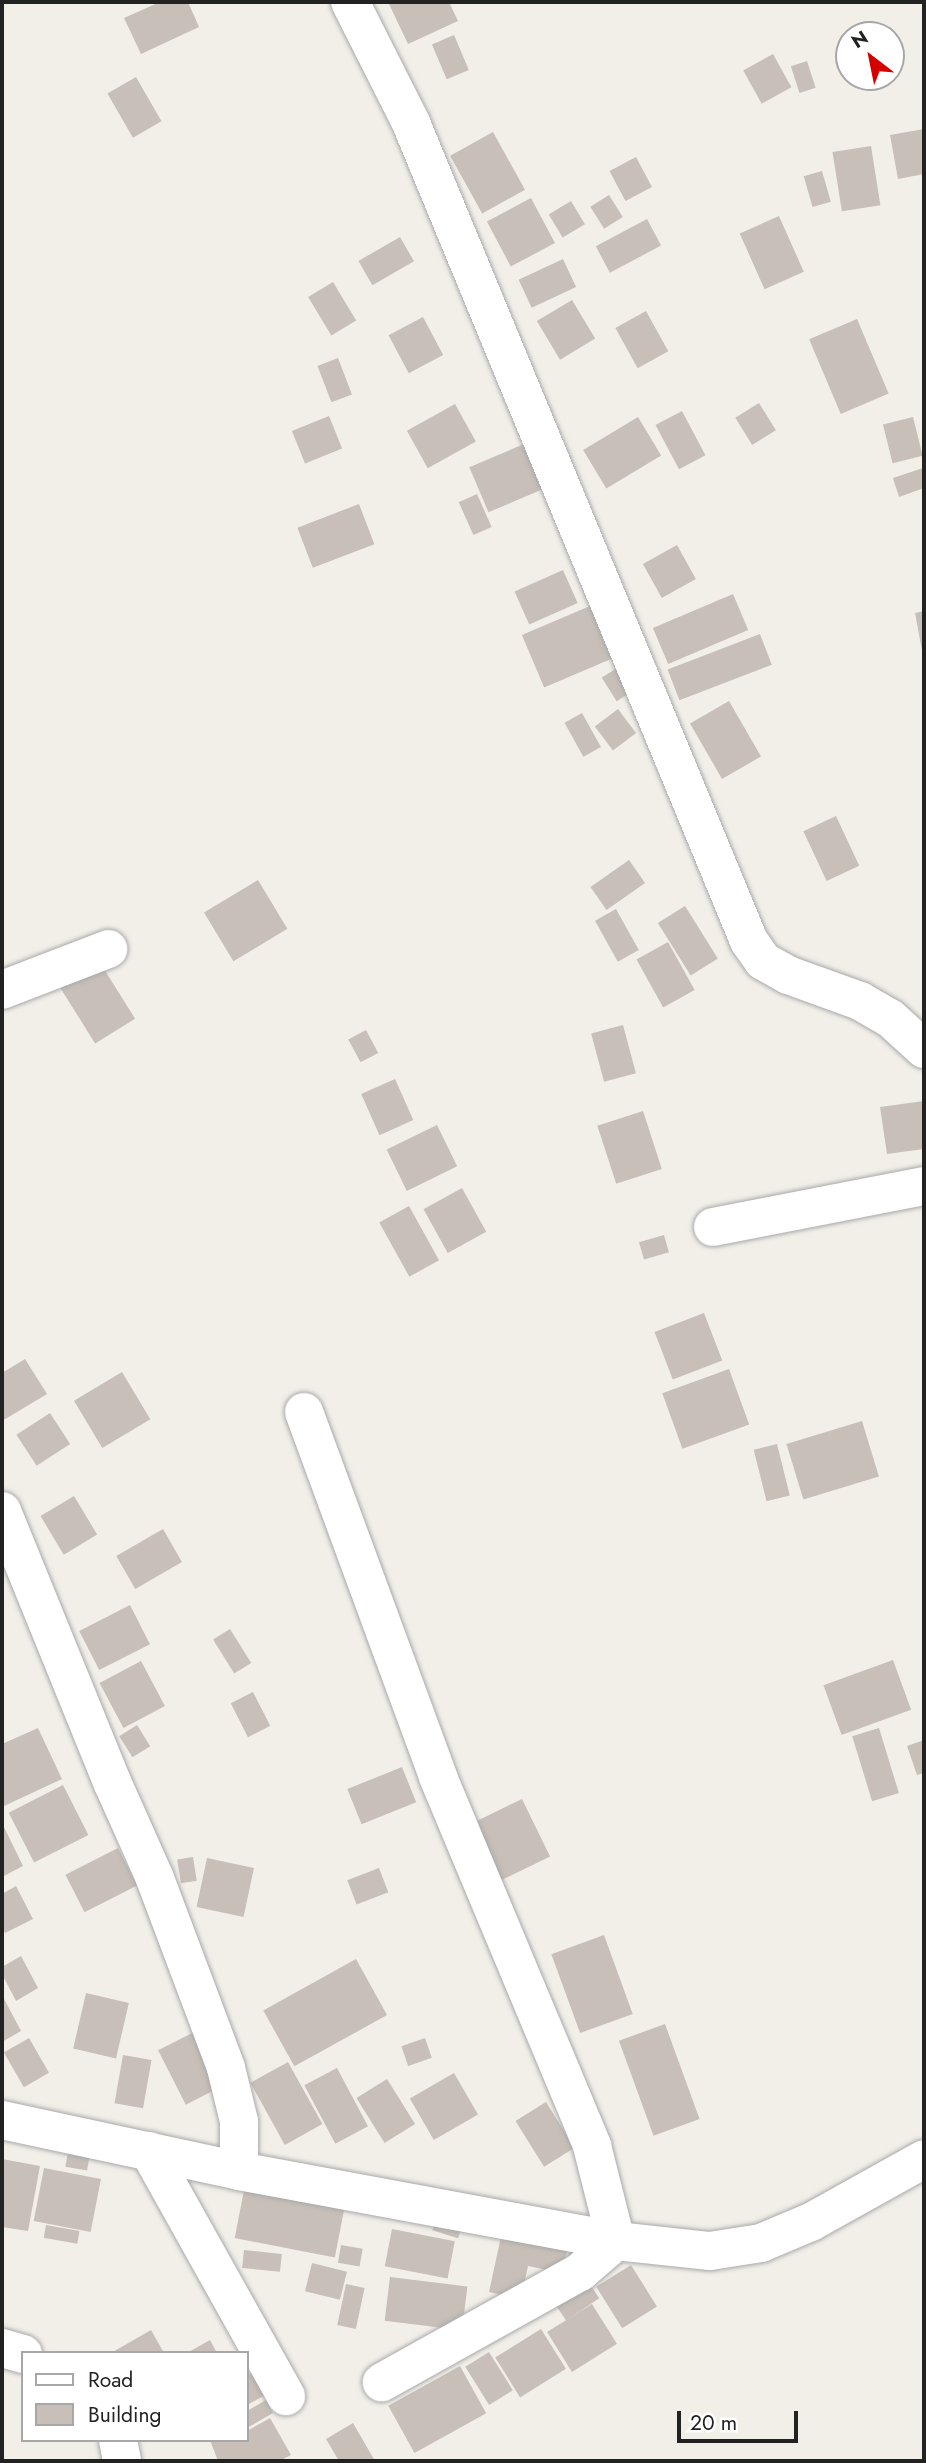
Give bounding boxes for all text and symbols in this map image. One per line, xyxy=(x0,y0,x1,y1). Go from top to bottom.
north arrow xyxy=(835,21,905,91)
text: N xyxy=(846,24,873,55)
legend xyxy=(21,2351,248,2442)
text: Road xyxy=(88,2365,133,2395)
scale bar xyxy=(681,2396,802,2440)
text: Building xyxy=(88,2400,161,2430)
text: 20 m xyxy=(690,2408,737,2438)

